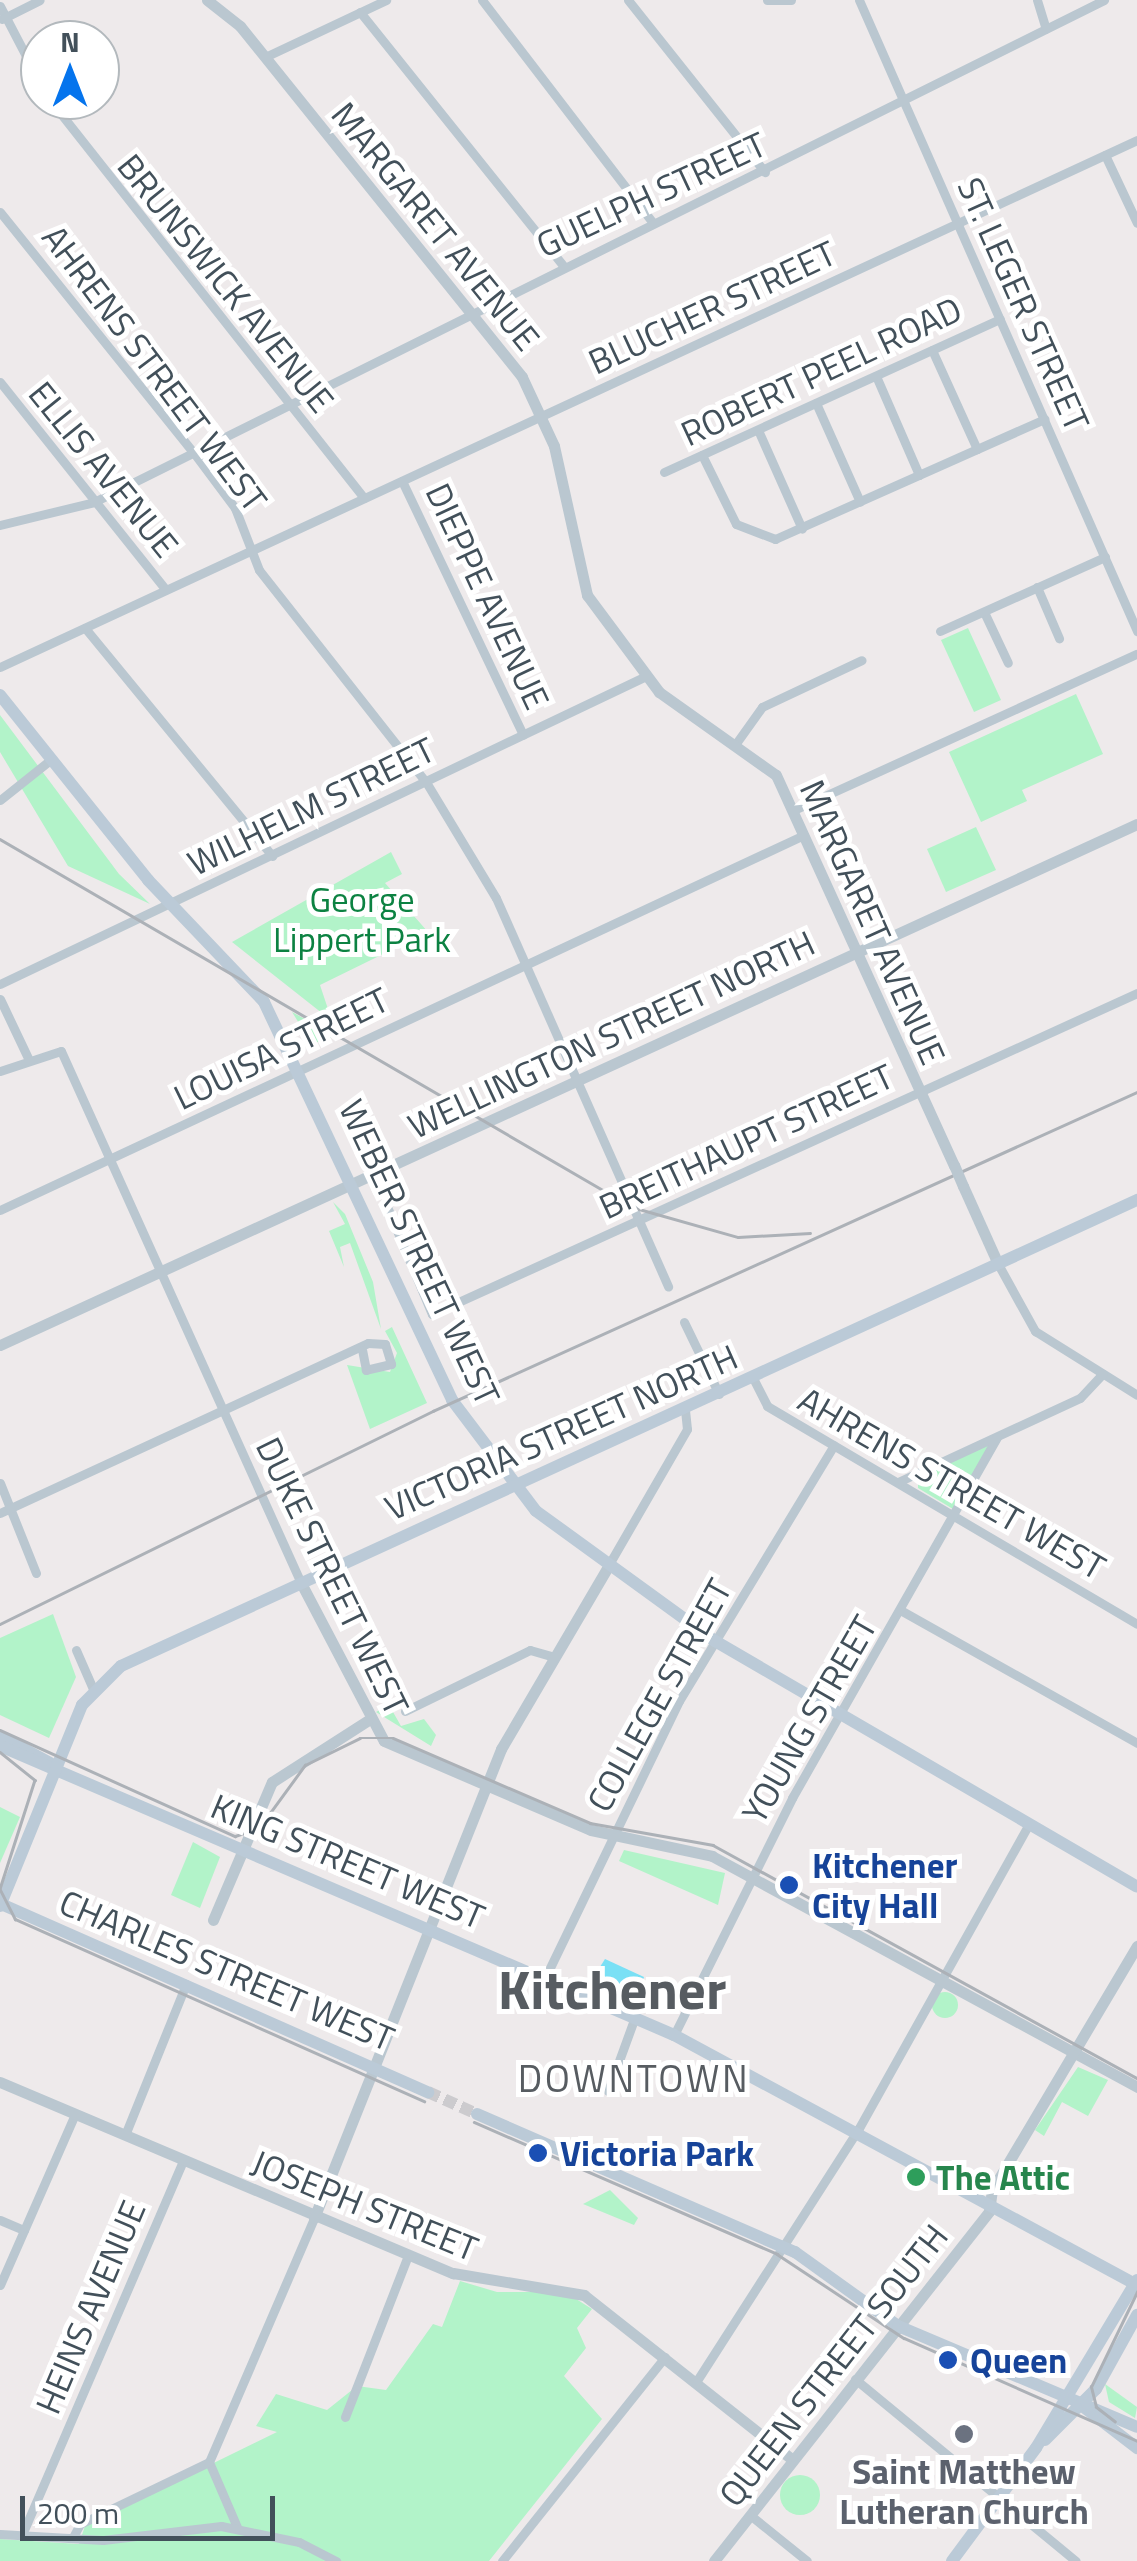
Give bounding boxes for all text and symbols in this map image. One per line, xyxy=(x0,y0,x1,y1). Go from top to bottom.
north arrow xyxy=(20,20,120,120)
text: N xyxy=(60,20,80,63)
street label: MARGARET AVENUE xyxy=(323,94,549,358)
street label: GUELPH STREET xyxy=(530,122,772,266)
street label: BRUNSWICK AVENUE xyxy=(109,146,343,420)
street label: ST. LEGER STREET xyxy=(949,171,1099,437)
street label: AHRENS STREET WEST xyxy=(34,217,276,519)
street label: BLUCHER STREET xyxy=(582,231,842,383)
street label: ROBERT PEEL ROAD xyxy=(674,288,968,454)
street label: ELLIS AVENUE xyxy=(21,373,187,565)
street label: DIEPPE AVENUE xyxy=(417,476,559,716)
street label: WILHELM STREET xyxy=(181,728,441,884)
street label: MARGARET AVENUE xyxy=(791,773,955,1071)
park label: George Lippert Park xyxy=(273,878,451,960)
street label: WELLINGTON STREET NORTH xyxy=(401,921,821,1147)
street label: LOUISA STREET xyxy=(167,978,395,1118)
street label: BREITHAUPT STREET xyxy=(592,1055,900,1227)
street label: WEBER STREET WEST xyxy=(331,1093,509,1411)
street label: VICTORIA STREET NORTH xyxy=(378,1335,744,1529)
street label: AHRENS STREET WEST xyxy=(791,1378,1113,1588)
street label: DUKE STREET WEST xyxy=(248,1430,418,1722)
street label: COLLEGE STREET xyxy=(578,1572,740,1818)
street label: YOUNG STREET xyxy=(733,1608,885,1830)
street label: KING STREET WEST xyxy=(205,1784,491,1938)
place label: Kitchener City Hall xyxy=(812,1844,958,1926)
marker: Kitchener City Hall xyxy=(776,1872,802,1898)
street label: CHARLES STREET WEST xyxy=(53,1881,401,2059)
district label: Kitchener xyxy=(498,1956,726,2022)
district label: DOWNTOWN xyxy=(518,2056,750,2102)
place label: Victoria Park xyxy=(560,2132,754,2174)
marker: Victoria Park xyxy=(525,2140,551,2166)
street label: JOSEPH STREET xyxy=(246,2141,484,2269)
place label: The Attic xyxy=(936,2156,1070,2198)
marker: The Attic xyxy=(905,2166,927,2188)
street label: HEINS AVENUE xyxy=(26,2194,154,2420)
street label: QUEEN STREET SOUTH xyxy=(710,2216,956,2514)
place label: Queen xyxy=(970,2339,1067,2381)
marker: Queen xyxy=(935,2347,961,2373)
marker: Saint Matthew Lutheran Church xyxy=(953,2423,975,2445)
place label: Saint Matthew Lutheran Church xyxy=(839,2450,1089,2532)
scale bar xyxy=(25,2476,280,2538)
text: 200 m xyxy=(37,2490,119,2536)

